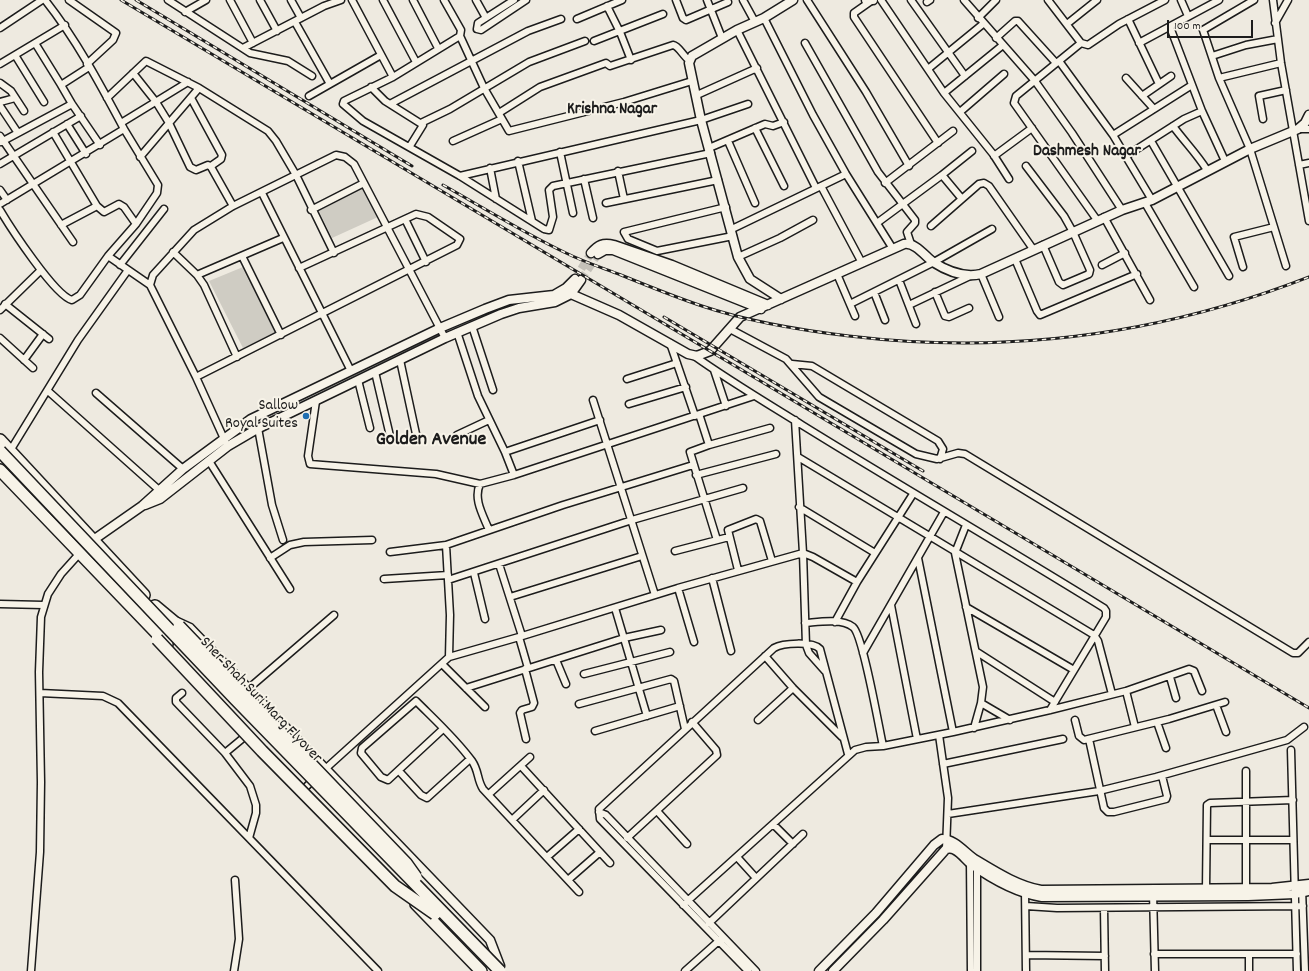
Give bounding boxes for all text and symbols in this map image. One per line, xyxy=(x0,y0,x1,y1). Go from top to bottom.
scale bar xyxy=(1169,12,1255,38)
text: 100 m xyxy=(1174,18,1201,35)
district label: Krishna Nagar xyxy=(567,101,657,121)
district label: Dashmesh Nagar xyxy=(1033,143,1141,163)
place label: Sallow Royal Suites xyxy=(225,397,298,435)
marker: Sallow Royal Suites xyxy=(301,411,311,421)
district label: Golden Avenue xyxy=(376,429,486,453)
street label: Sher Shah Suri Marg Flyover xyxy=(195,634,325,768)

